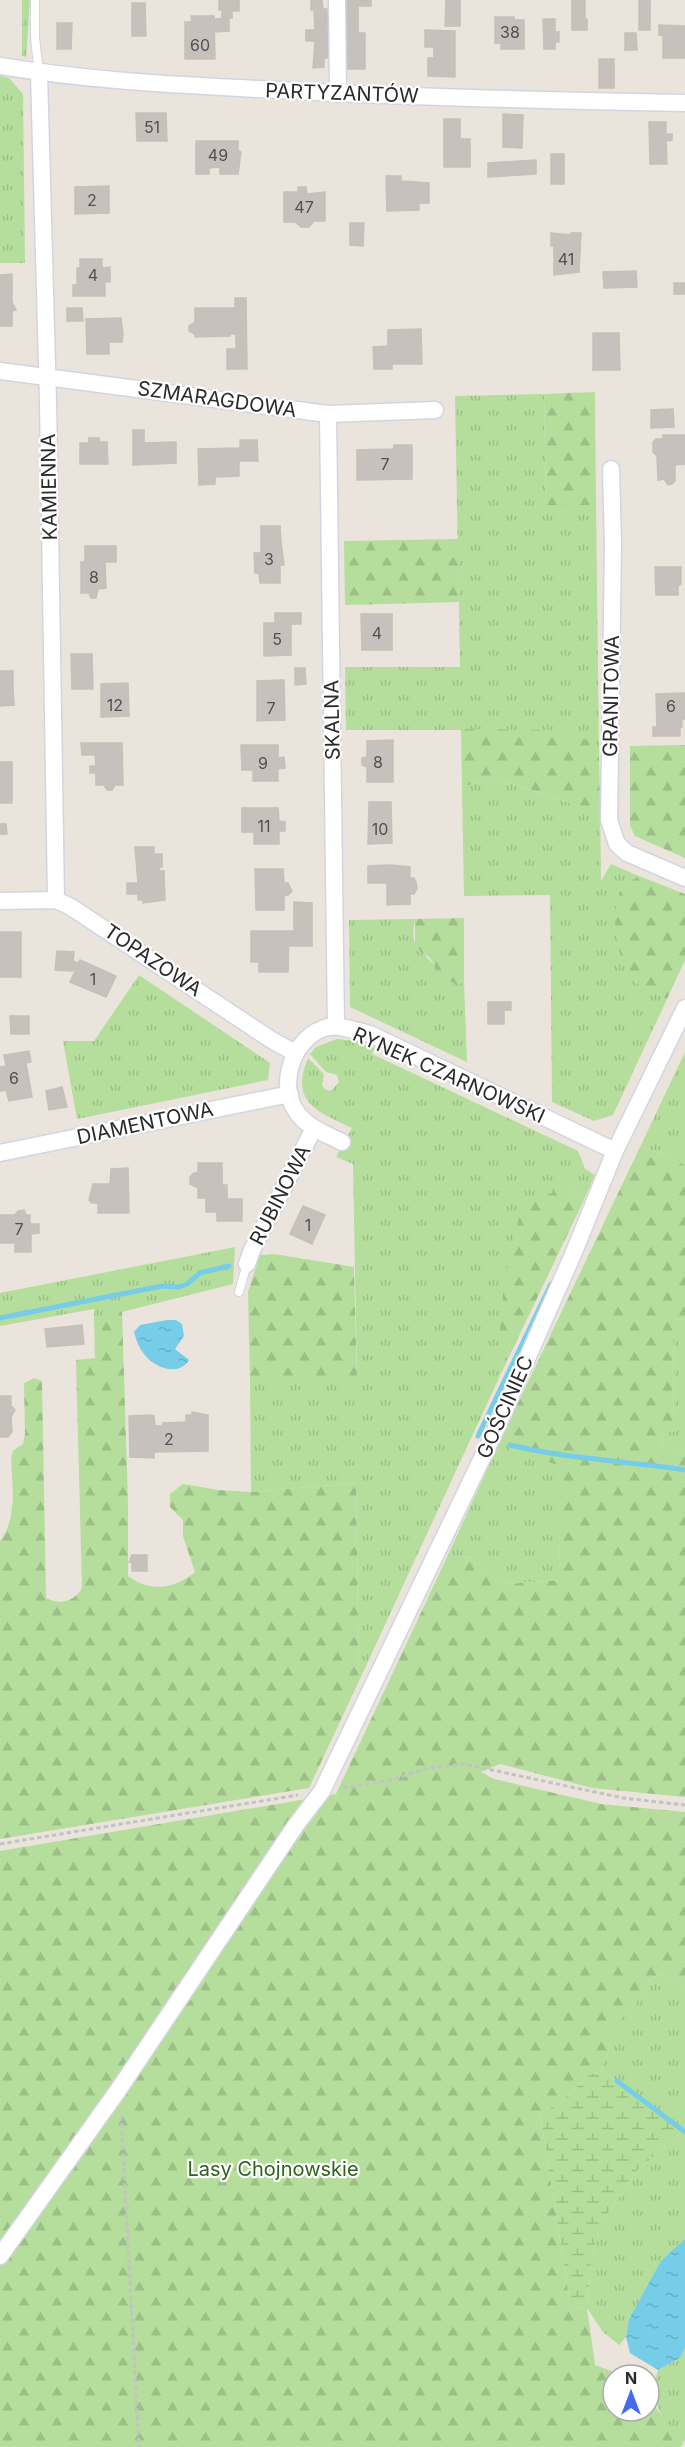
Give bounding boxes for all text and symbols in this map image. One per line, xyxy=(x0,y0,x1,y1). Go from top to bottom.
house number: 38 xyxy=(500,22,520,42)
house number: 60 xyxy=(190,35,210,55)
street label: PARTYZANTÓW xyxy=(265,77,419,108)
house number: 51 xyxy=(144,117,160,137)
house number: 49 xyxy=(208,145,228,165)
house number: 2 xyxy=(87,190,97,210)
house number: 47 xyxy=(294,197,314,217)
house number: 41 xyxy=(558,249,574,269)
house number: 4 xyxy=(88,265,98,285)
street label: SZMARAGDOWA xyxy=(136,376,298,422)
street label: KAMIENNA xyxy=(36,433,62,541)
house number: 7 xyxy=(380,454,390,474)
house number: 3 xyxy=(264,549,274,569)
house number: 8 xyxy=(89,567,99,587)
house number: 4 xyxy=(372,623,382,643)
house number: 5 xyxy=(272,629,282,649)
street label: GRANITOWA xyxy=(598,635,624,757)
street label: SKALNA xyxy=(319,679,345,760)
house number: 12 xyxy=(107,695,123,715)
house number: 6 xyxy=(666,696,676,716)
house number: 7 xyxy=(266,698,276,718)
house number: 8 xyxy=(373,752,383,772)
house number: 9 xyxy=(258,753,268,773)
house number: 11 xyxy=(257,816,271,836)
house number: 10 xyxy=(372,819,388,839)
street label: TOPAZOWA xyxy=(100,919,206,1001)
house number: 1 xyxy=(90,969,96,989)
street label: RYNEK CZARNOWSKI xyxy=(349,1022,549,1128)
house number: 6 xyxy=(9,1068,19,1088)
street label: DIAMENTOWA xyxy=(75,1097,216,1149)
street label: RUBINOWA xyxy=(245,1141,316,1249)
house number: 1 xyxy=(305,1215,311,1235)
house number: 7 xyxy=(14,1219,24,1239)
street label: GOŚCINIEC xyxy=(471,1351,538,1462)
house number: 2 xyxy=(164,1429,174,1449)
park label: Lasy Chojnowskie xyxy=(187,2157,359,2181)
north arrow xyxy=(601,2363,661,2423)
text: N xyxy=(625,2368,637,2388)

